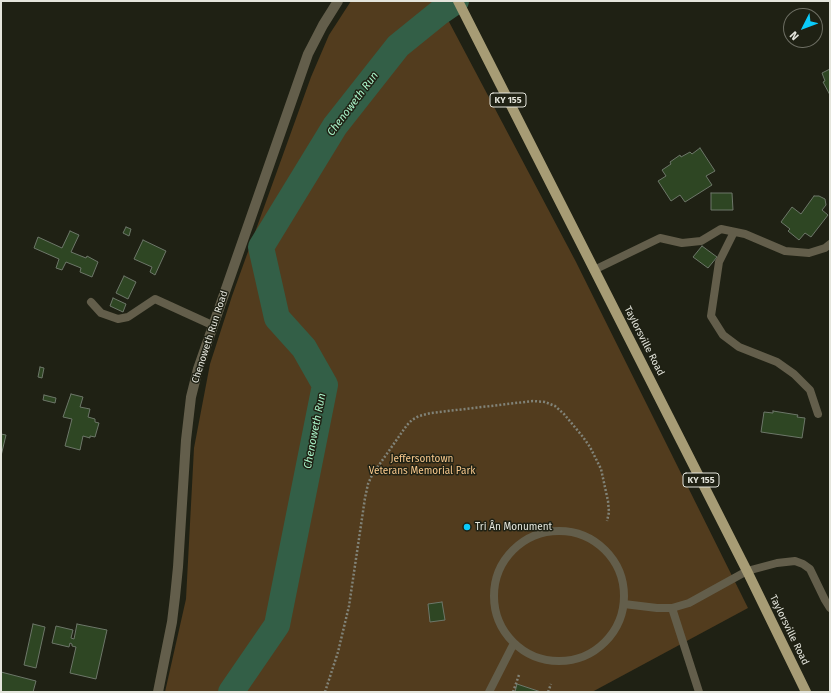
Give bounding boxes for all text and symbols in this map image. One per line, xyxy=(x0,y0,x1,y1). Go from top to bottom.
north arrow xyxy=(783,8,823,48)
text: N xyxy=(787,29,802,43)
water label: Chenoweth Run xyxy=(325,69,381,139)
road number: KY 155 xyxy=(490,93,526,107)
street label: Chenoweth Run Road xyxy=(189,289,231,385)
street label: Taylorsville Road xyxy=(621,304,667,378)
water label: Chenoweth Run xyxy=(301,392,329,470)
park label: Jeffersontown Veterans Memorial Park xyxy=(369,453,475,476)
road number: KY 155 xyxy=(683,473,719,487)
place label: Tri Ân Monument xyxy=(475,521,552,533)
marker: Tri Ân Monument xyxy=(462,522,472,532)
street label: Taylorsville Road xyxy=(767,593,811,667)

